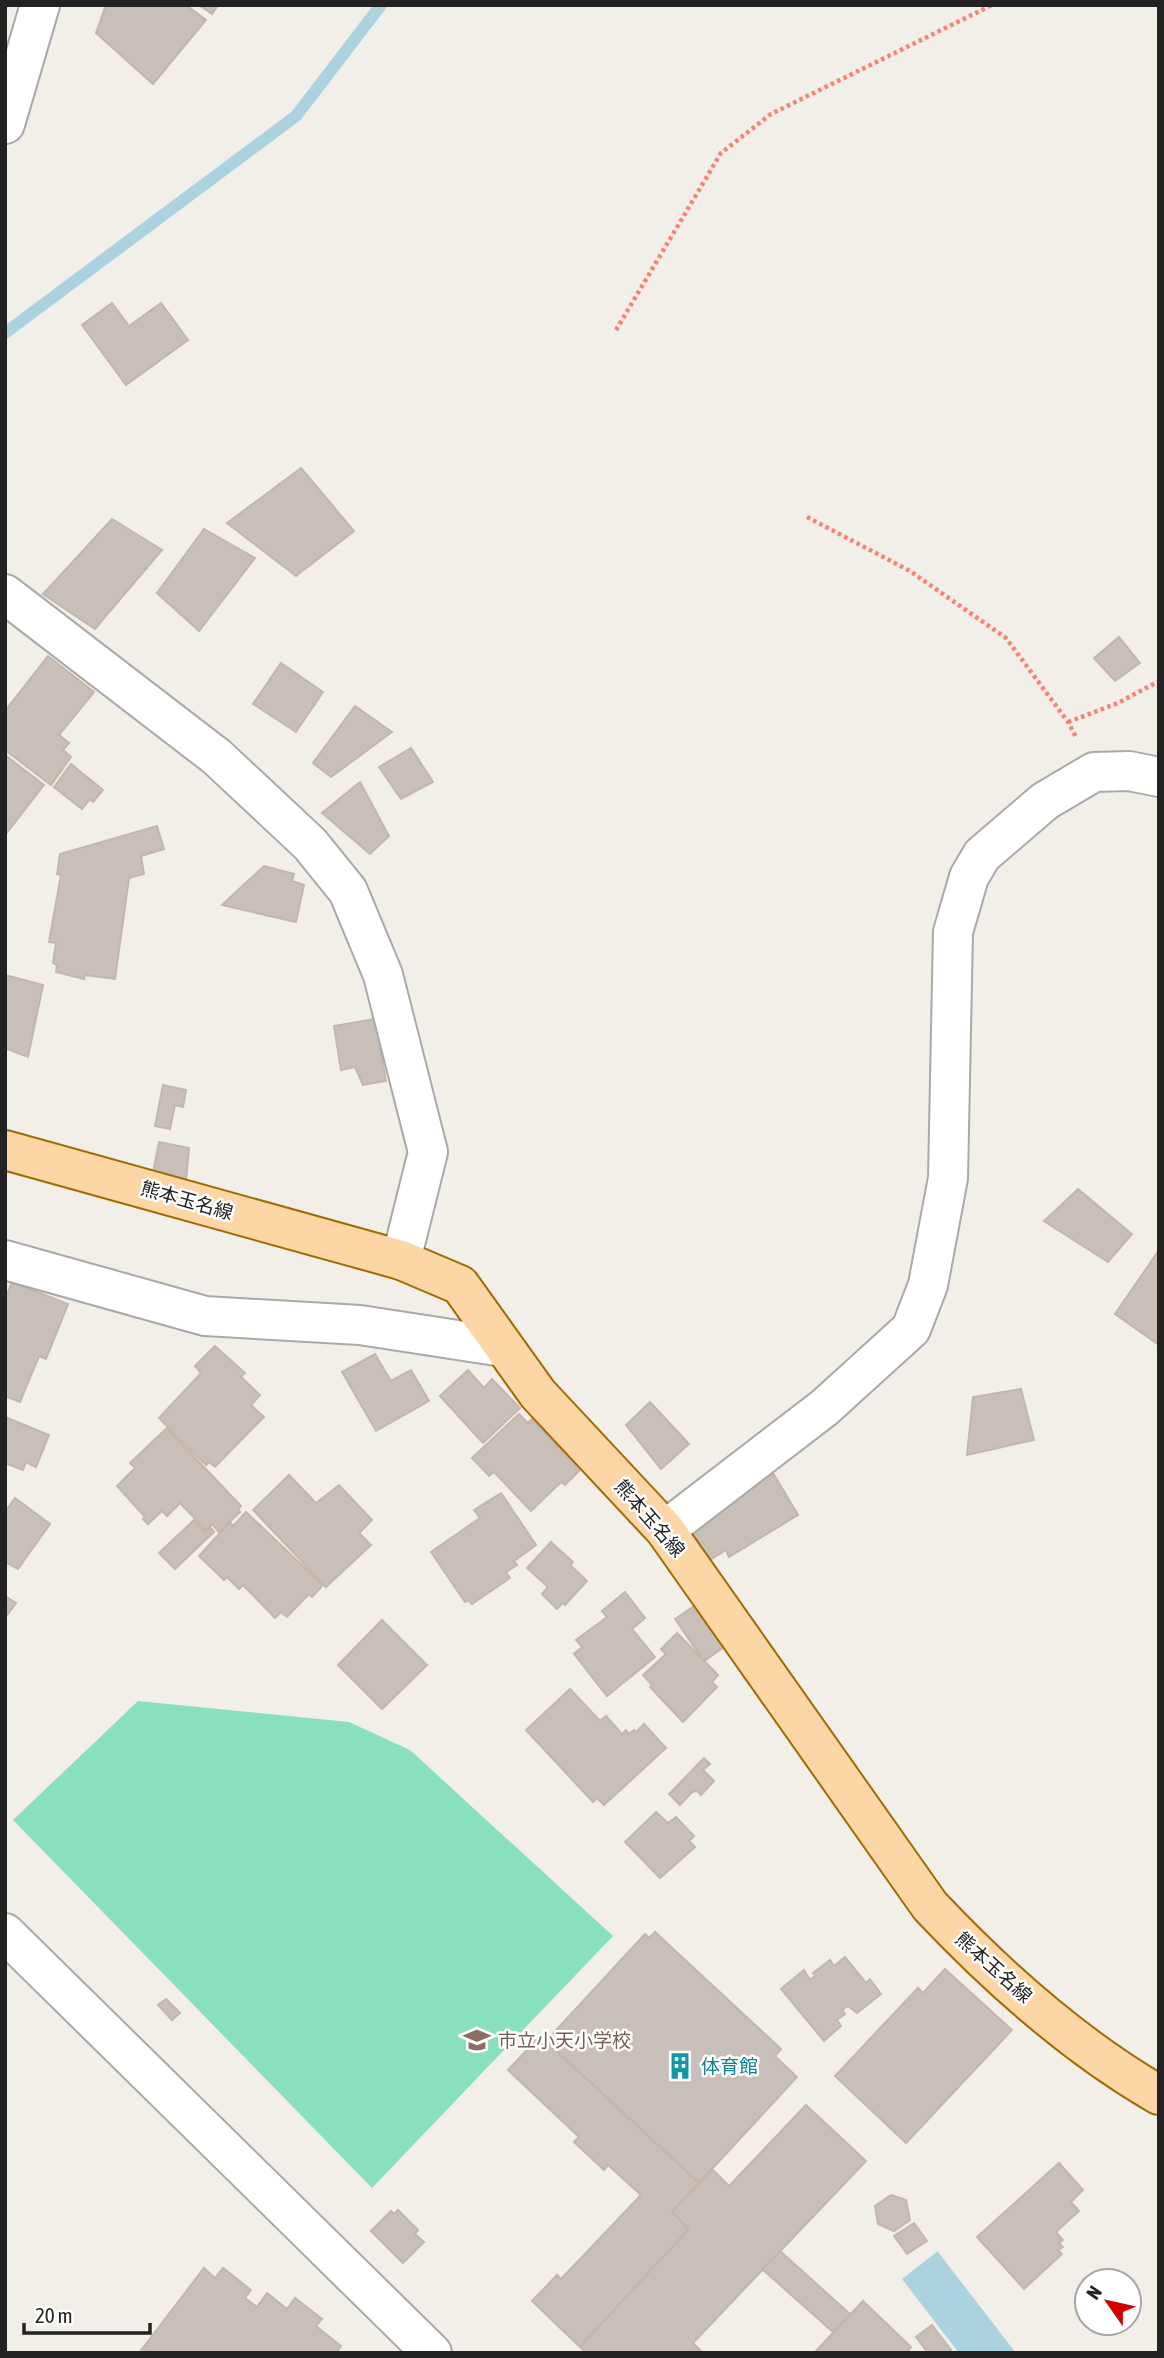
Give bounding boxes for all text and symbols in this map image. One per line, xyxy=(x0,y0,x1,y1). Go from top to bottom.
street label: 熊本玉名線 xyxy=(138,1176,236,1224)
street label: 熊本玉名線 xyxy=(611,1475,689,1561)
street label: 熊本玉名線 xyxy=(951,1927,1037,2007)
school or university icon: 市立小天小学校 xyxy=(462,2025,492,2055)
place label: 市立小天小学校 xyxy=(498,2029,631,2051)
building icon: 体育館 xyxy=(665,2051,695,2081)
place label: 体育館 xyxy=(701,2055,758,2077)
north arrow xyxy=(1073,2267,1143,2337)
text: N xyxy=(1082,2282,1106,2303)
scale bar xyxy=(24,2292,150,2336)
text: 20 m xyxy=(35,2303,73,2327)

